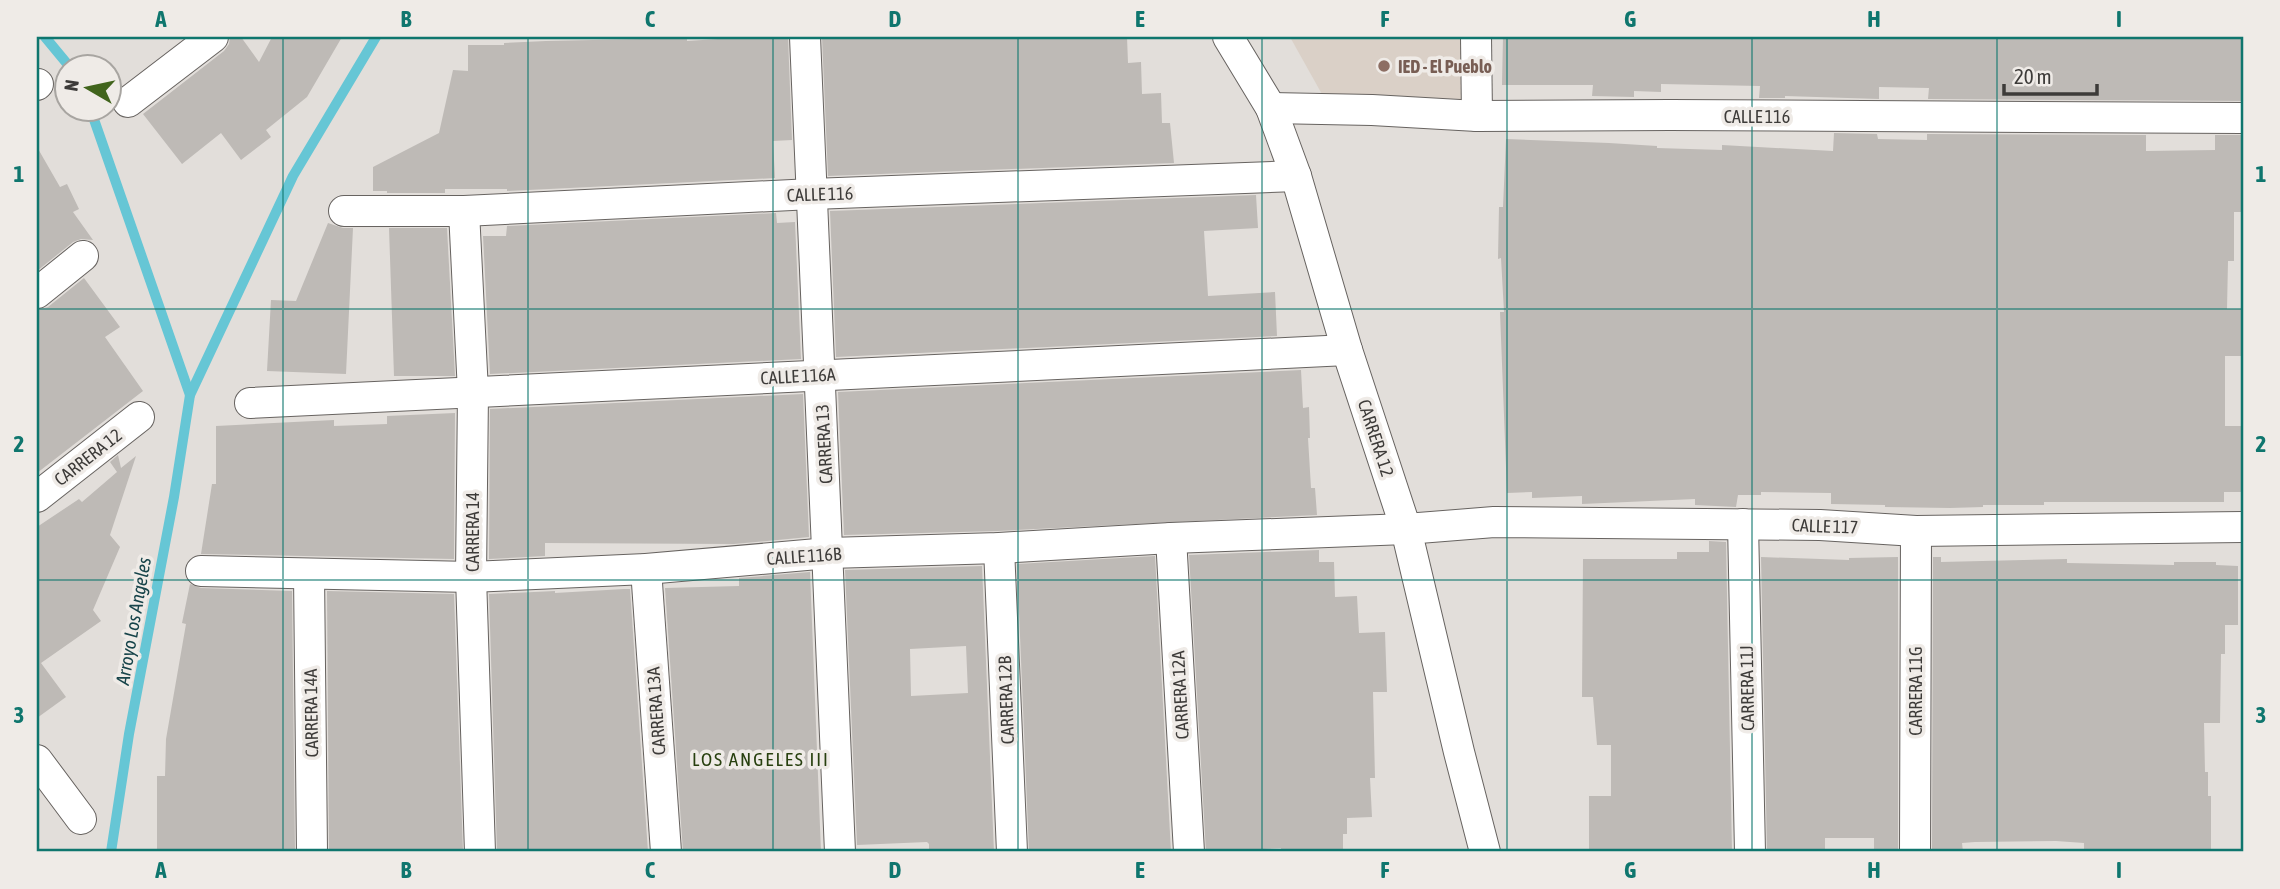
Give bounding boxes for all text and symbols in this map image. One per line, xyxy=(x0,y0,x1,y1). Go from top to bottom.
text: A xyxy=(154,6,167,32)
text: B xyxy=(401,6,412,32)
text: C xyxy=(645,6,656,32)
text: D xyxy=(889,6,902,32)
text: E xyxy=(1135,6,1145,32)
text: F xyxy=(1380,6,1390,32)
text: G xyxy=(1624,6,1636,32)
text: H xyxy=(1867,6,1881,32)
text: I xyxy=(2116,6,2122,32)
north arrow xyxy=(52,52,122,122)
scale bar xyxy=(2004,52,2096,96)
place label: IED - El Pueblo xyxy=(1398,56,1492,77)
marker: IED - El Pueblo xyxy=(1376,58,1392,74)
text: 20 m xyxy=(2014,64,2052,88)
text: N xyxy=(59,78,83,93)
street label: CALLE 116 xyxy=(1724,106,1790,127)
text: 1 xyxy=(14,161,25,187)
text: 1 xyxy=(2256,161,2267,187)
street label: CALLE 116 xyxy=(786,182,854,206)
street label: CALLE 116A xyxy=(760,364,836,388)
street label: CARRERA 12 xyxy=(1354,397,1398,479)
street label: CARRERA 13 xyxy=(811,404,837,484)
street label: CARRERA 12 xyxy=(50,424,126,490)
text: 2 xyxy=(14,431,24,457)
text: 2 xyxy=(2256,431,2266,457)
street label: CARRERA 14 xyxy=(462,492,483,572)
street label: CALLE 117 xyxy=(1791,514,1859,538)
street label: CALLE 116B xyxy=(766,543,843,569)
water label: Arroyo Los Angeles xyxy=(111,555,155,688)
street label: CARRERA 11J xyxy=(1736,645,1758,731)
street label: CARRERA 11G xyxy=(1905,646,1926,736)
street label: CARRERA 12A xyxy=(1167,650,1193,740)
street label: CARRERA 12B xyxy=(994,655,1018,745)
street label: CARRERA 13A xyxy=(642,666,670,756)
street label: CARRERA 14A xyxy=(300,668,322,757)
text: 3 xyxy=(14,702,24,728)
text: 3 xyxy=(2256,702,2266,728)
district label: LOS ANGELES III xyxy=(692,748,830,770)
text: A xyxy=(154,857,167,883)
text: B xyxy=(401,857,412,883)
text: C xyxy=(645,857,656,883)
text: D xyxy=(889,857,902,883)
text: E xyxy=(1135,857,1145,883)
text: F xyxy=(1380,857,1390,883)
text: G xyxy=(1624,857,1636,883)
text: H xyxy=(1867,857,1881,883)
text: I xyxy=(2116,857,2122,883)

